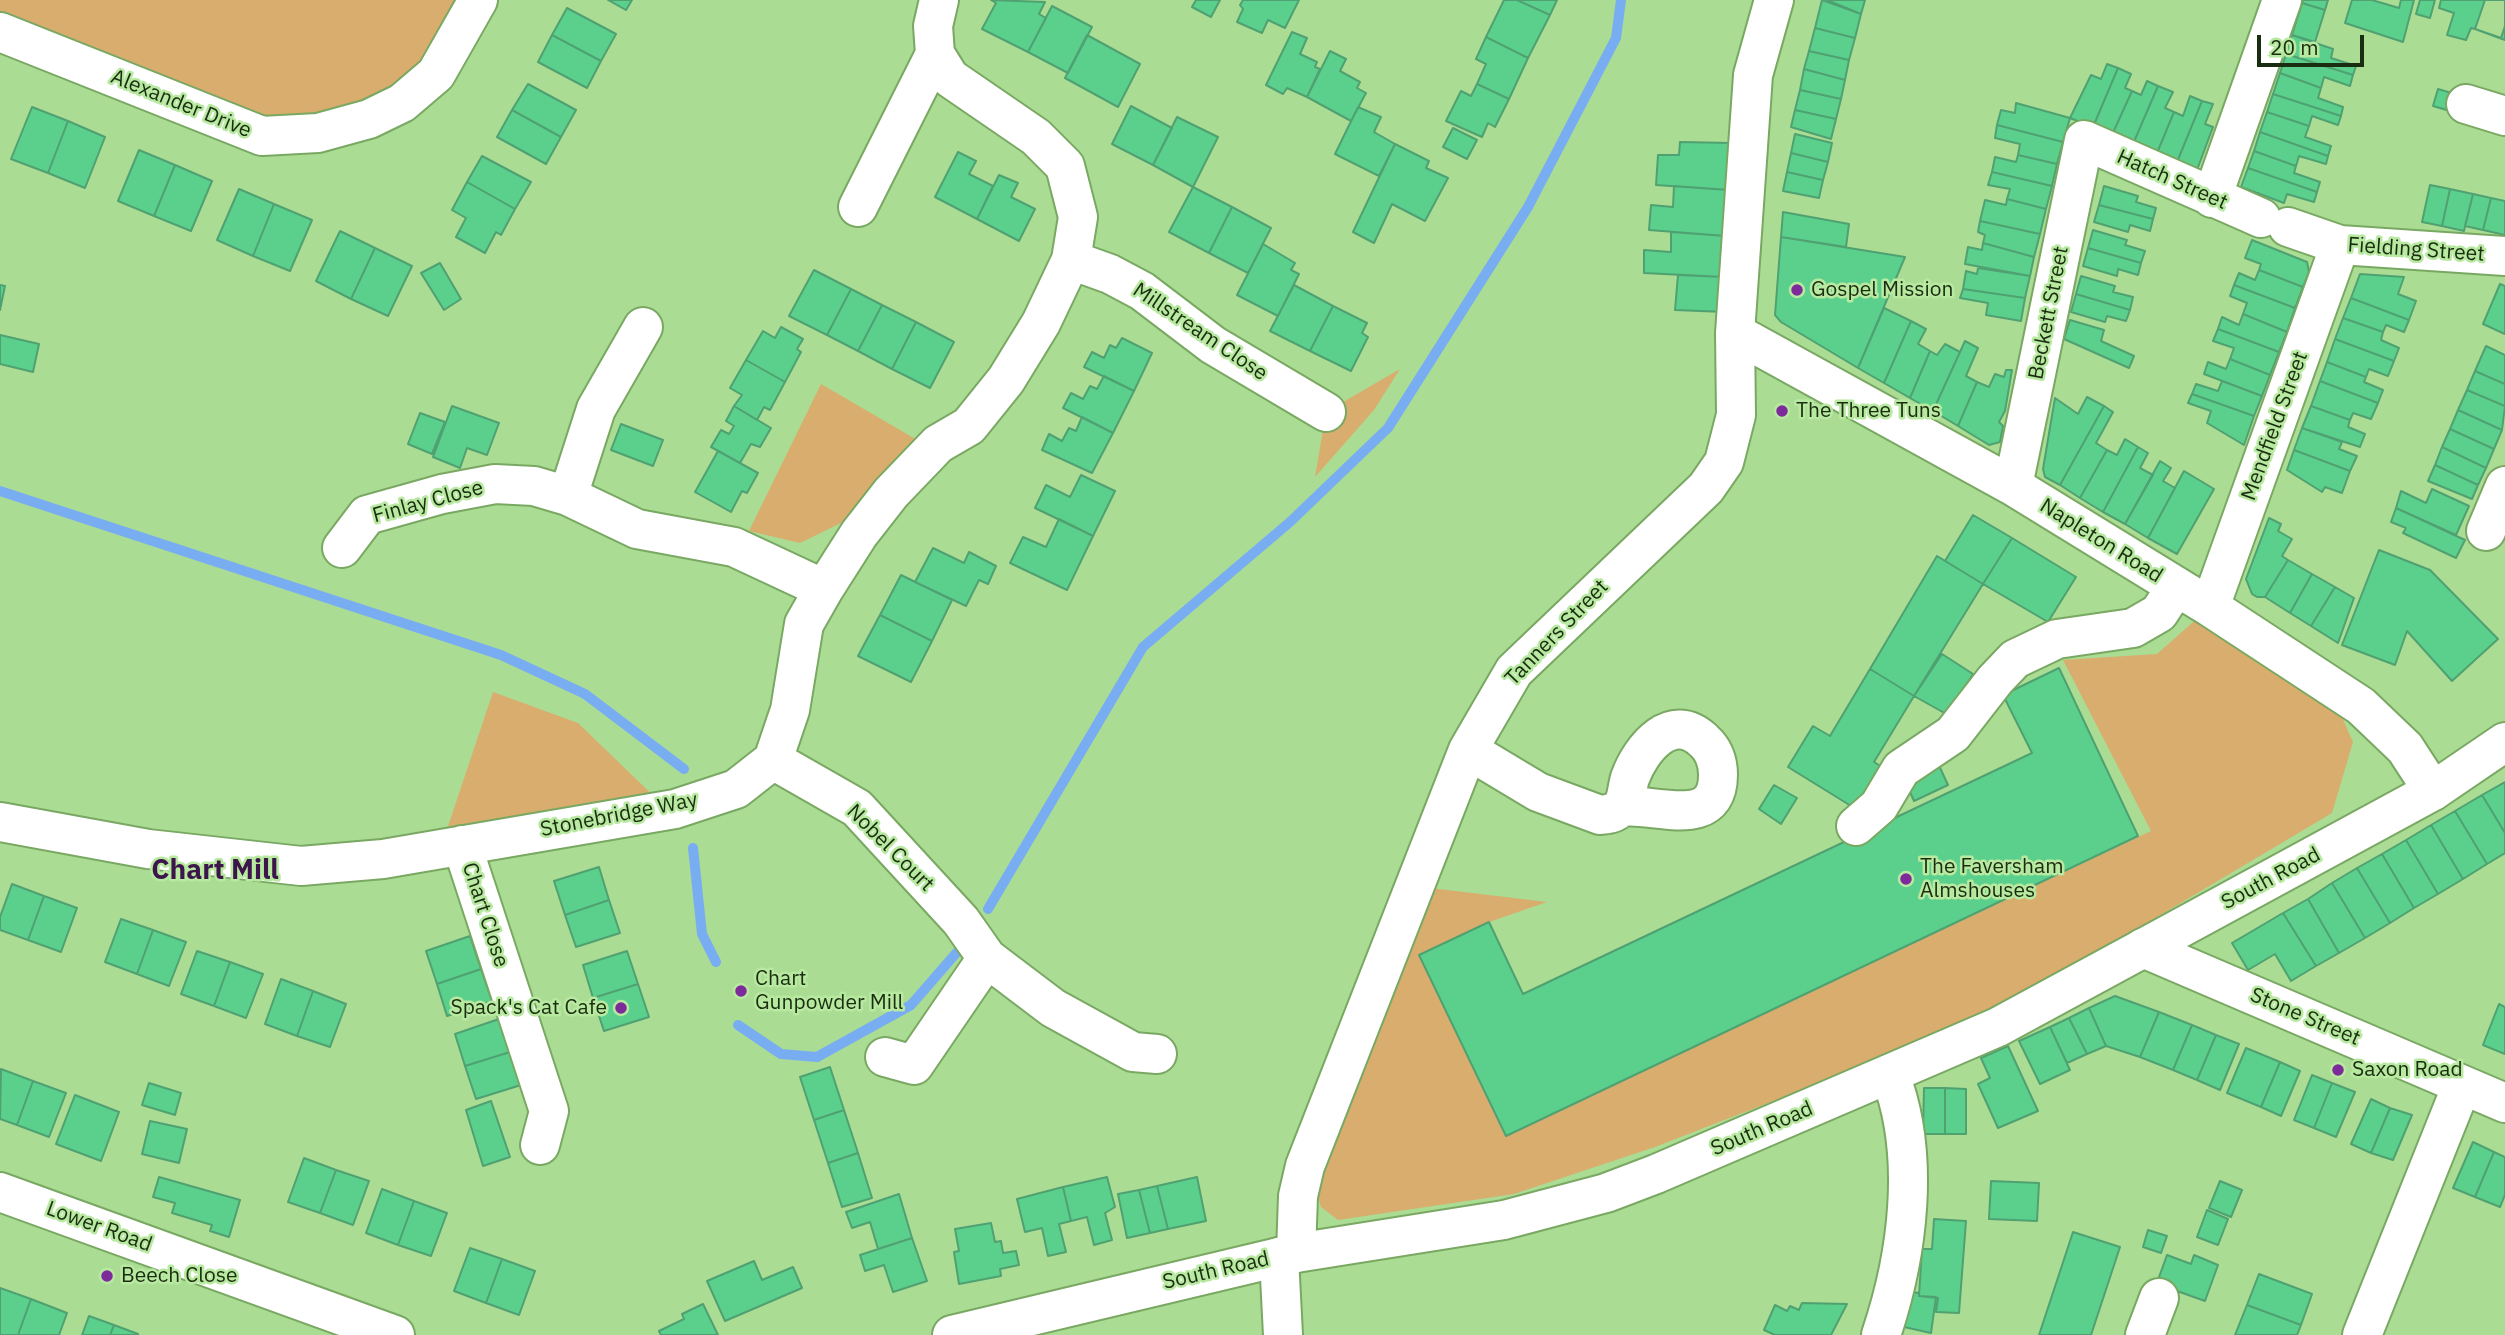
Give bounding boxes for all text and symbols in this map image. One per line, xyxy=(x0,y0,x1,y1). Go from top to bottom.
scale bar xyxy=(2260,21,2367,65)
text: 20 m xyxy=(2270,33,2319,61)
street label: Alexander Drive xyxy=(107,64,255,144)
street label: Hatch Street xyxy=(2113,144,2231,216)
street label: Fielding Street xyxy=(2347,233,2485,267)
street label: Beckett Street xyxy=(2024,244,2074,382)
place label: Gospel Mission xyxy=(1811,277,1954,303)
street label: Millstream Close xyxy=(1128,278,1272,386)
marker: Gospel Mission xyxy=(1789,282,1805,298)
street label: Mendfield Street xyxy=(2236,348,2314,504)
place label: The Three Tuns xyxy=(1796,398,1941,424)
marker: The Three Tuns xyxy=(1774,403,1790,419)
street label: Finlay Close xyxy=(370,475,486,529)
street label: Napleton Road xyxy=(2035,493,2167,589)
street label: Tanners Street xyxy=(1500,575,1614,691)
street label: Stonebridge Way xyxy=(538,787,700,843)
street label: Nobel Court xyxy=(841,799,939,897)
street label: South Road xyxy=(2217,842,2325,916)
district label: Chart Mill xyxy=(151,854,279,888)
place label: The Faversham Almshouses xyxy=(1920,854,2063,904)
street label: Chart Close xyxy=(456,859,514,971)
marker: The Faversham Almshouses xyxy=(1898,871,1914,887)
place label: Chart Gunpowder Mill xyxy=(755,966,903,1016)
street label: Stone Street xyxy=(2246,982,2364,1052)
marker: Chart Gunpowder Mill xyxy=(733,983,749,999)
place label: Spack's Cat Cafe xyxy=(450,995,607,1021)
marker: Spack's Cat Cafe xyxy=(613,1000,629,1016)
place label: Saxon Road xyxy=(2352,1057,2463,1083)
marker: Saxon Road xyxy=(2330,1062,2346,1078)
street label: South Road xyxy=(1707,1096,1817,1162)
street label: Lower Road xyxy=(43,1196,155,1258)
street label: South Road xyxy=(1160,1247,1272,1295)
place label: Beech Close xyxy=(121,1263,237,1289)
marker: Beech Close xyxy=(99,1268,115,1284)

